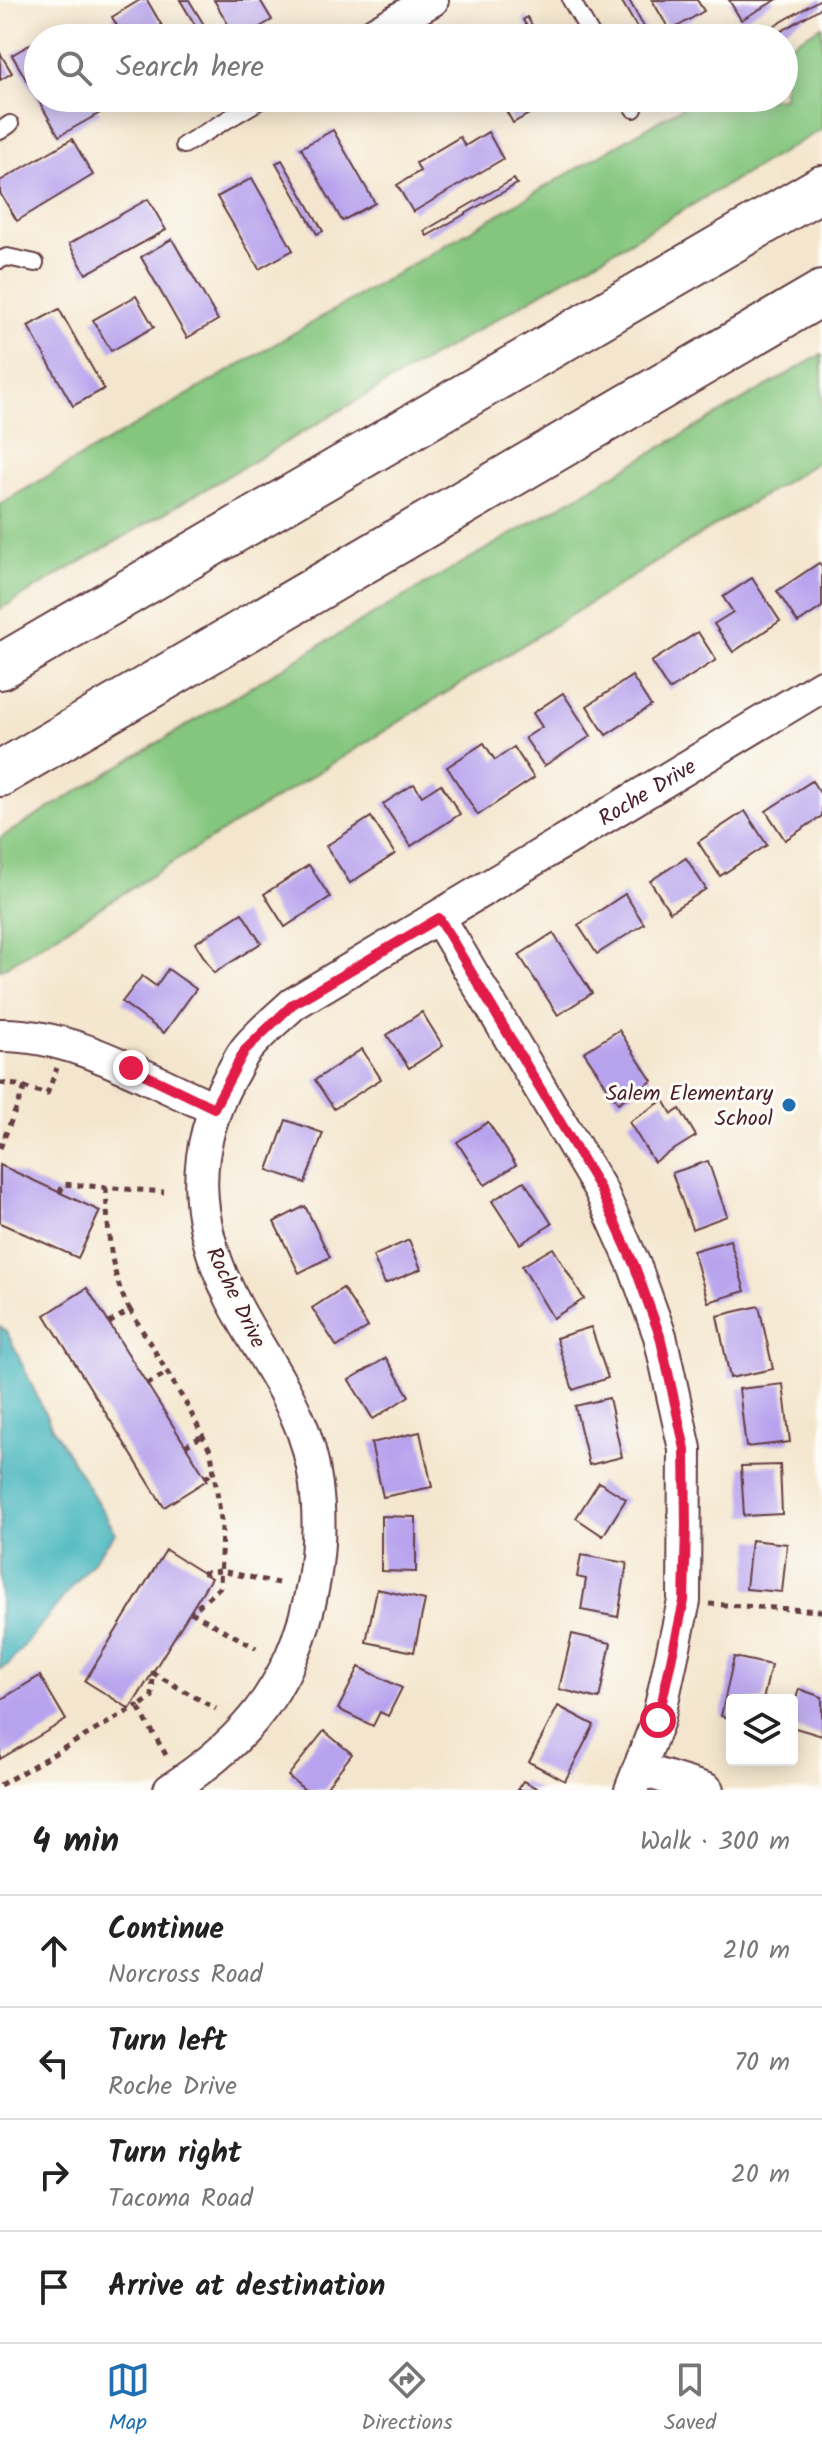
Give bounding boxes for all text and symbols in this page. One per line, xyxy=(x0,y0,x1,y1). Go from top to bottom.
search box xyxy=(24,24,798,112)
text: Search here xyxy=(116,44,264,92)
icon: search xyxy=(52,46,96,90)
street label: Roche Drive xyxy=(592,750,704,837)
route end xyxy=(113,1050,149,1086)
place label: Salem Elementary School xyxy=(606,1077,774,1137)
marker: Salem Elementary School xyxy=(780,1096,798,1114)
street label: Roche Drive xyxy=(195,1241,274,1355)
map controls xyxy=(726,1694,798,1766)
button: layers xyxy=(726,1694,798,1766)
route start xyxy=(640,1702,676,1738)
text: 4 min xyxy=(32,1815,119,1869)
text: Walk · 300 m xyxy=(640,1821,790,1863)
text: Continue xyxy=(108,1906,224,1954)
icon: ahead xyxy=(32,1929,76,1973)
text: 210 m xyxy=(723,1930,790,1972)
text: Norcross Road xyxy=(108,1954,263,1996)
text: Turn left xyxy=(108,2018,227,2066)
icon: left xyxy=(32,2041,76,2085)
text: 70 m xyxy=(734,2042,790,2084)
text: Roche Drive xyxy=(108,2066,237,2108)
text: Turn right xyxy=(108,2130,241,2178)
icon: right xyxy=(32,2153,76,2197)
text: 20 m xyxy=(731,2154,790,2196)
text: Tacoma Road xyxy=(108,2178,253,2220)
text: Arrive at destination xyxy=(108,2263,385,2311)
icon: arrive xyxy=(32,2265,76,2309)
tab: Map xyxy=(106,2358,150,2441)
tab: Directions xyxy=(361,2358,453,2441)
tab: Saved xyxy=(664,2358,716,2441)

